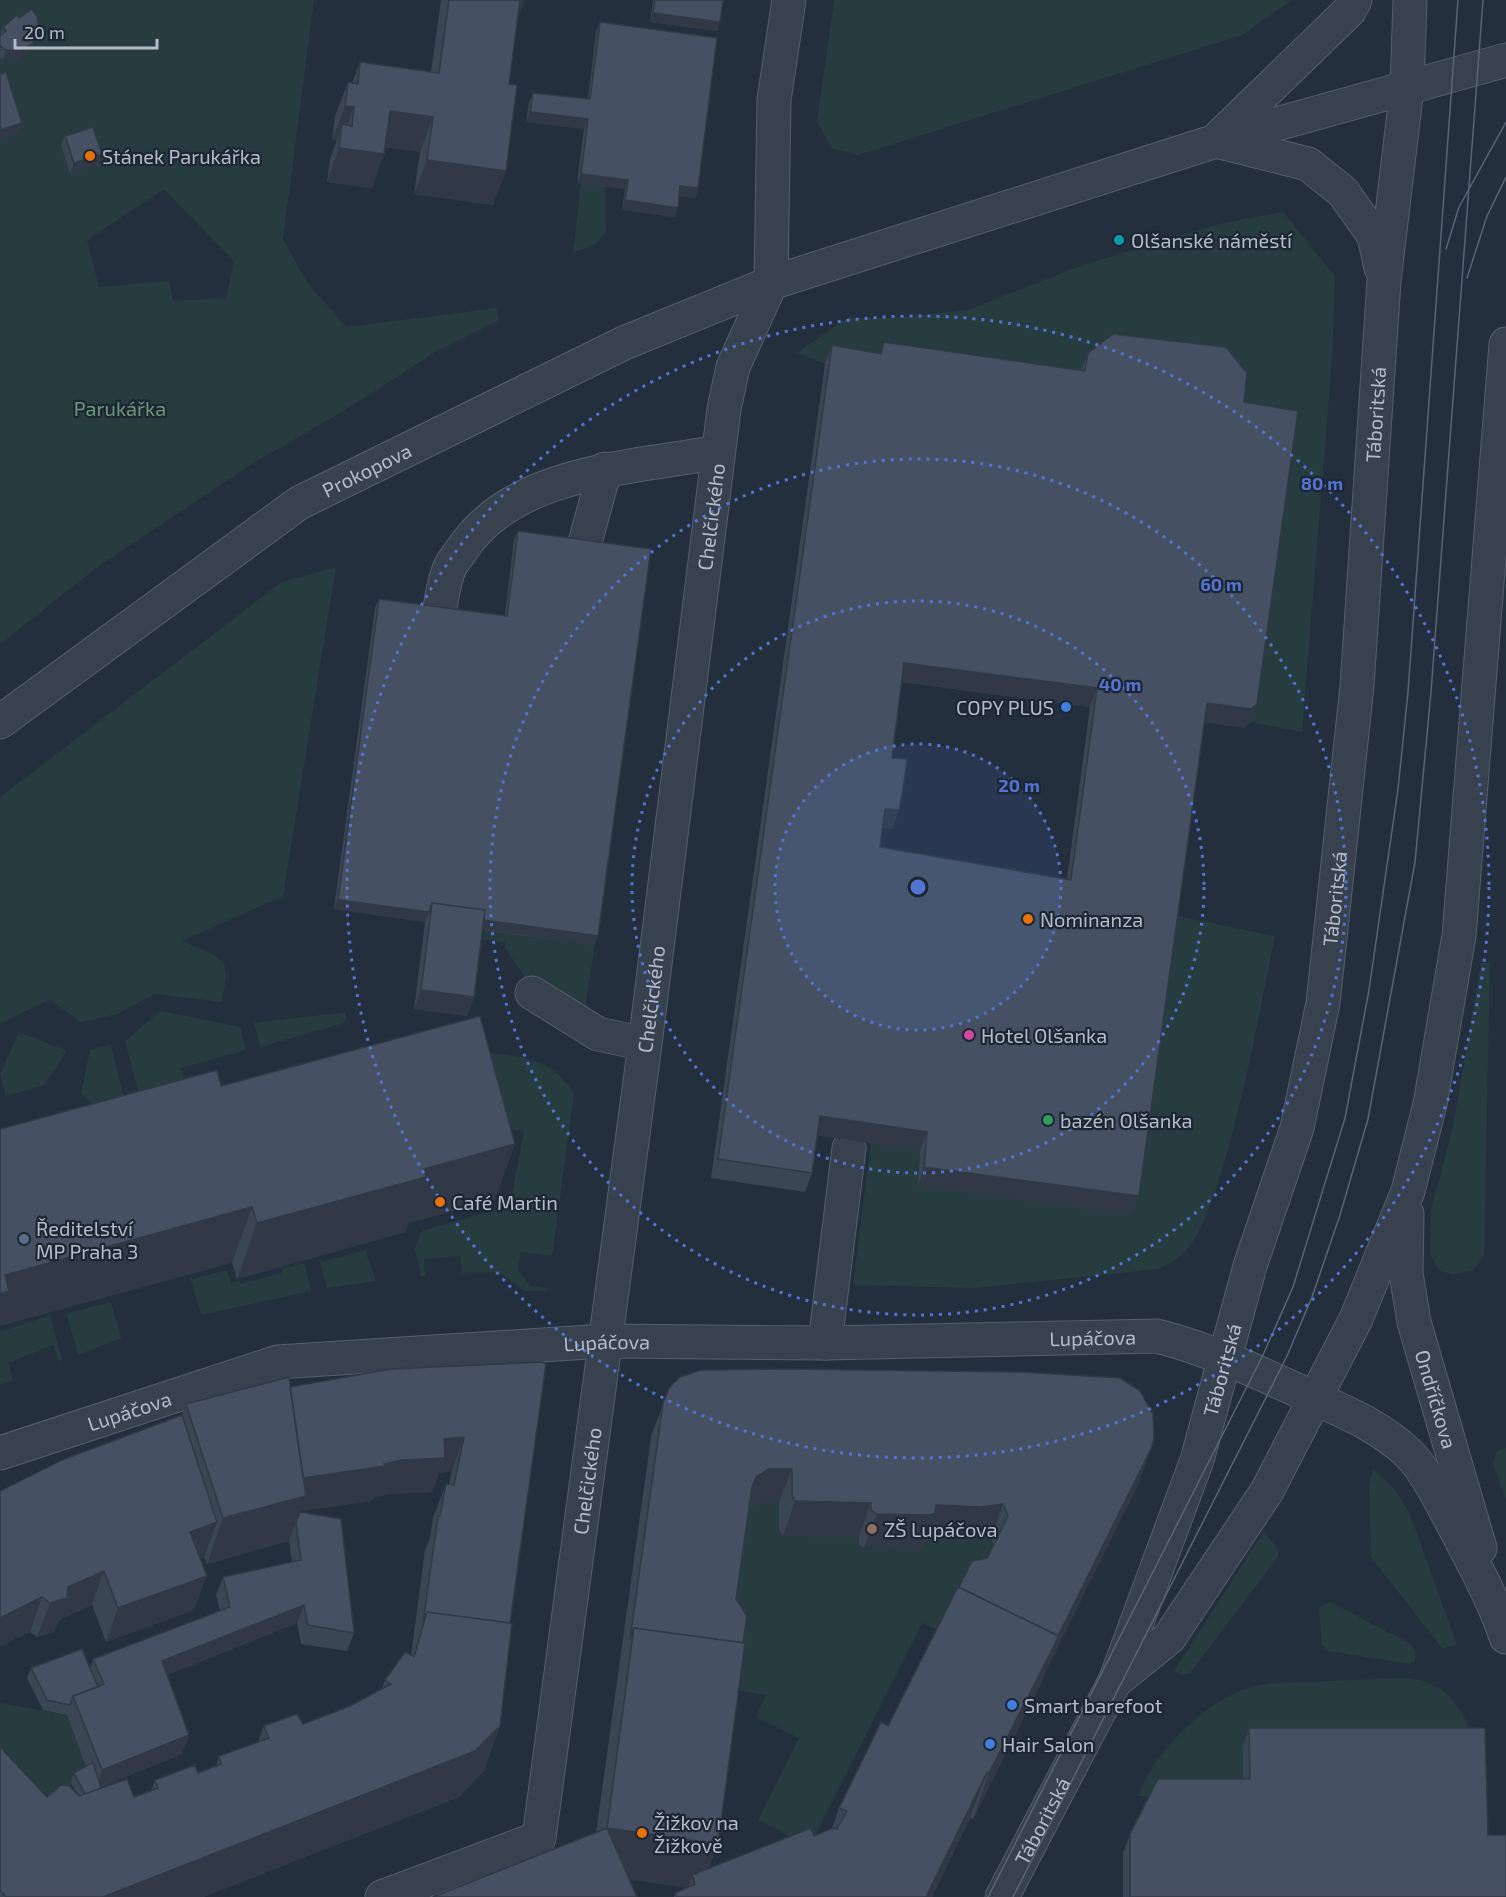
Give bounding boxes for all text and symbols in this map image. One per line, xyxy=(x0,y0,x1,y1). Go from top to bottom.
scale bar xyxy=(15,12,158,50)
text: 20 m xyxy=(24,21,65,43)
place label: Stánek Parukářka xyxy=(102,144,261,168)
marker: Stánek Parukářka xyxy=(83,149,97,163)
place label: Olšanské náměstí xyxy=(1131,228,1293,252)
marker: Olšanské náměstí xyxy=(1112,233,1126,247)
street label: Táboritská xyxy=(1360,366,1390,463)
park label: Parukářka xyxy=(74,396,166,420)
street label: Prokopova xyxy=(318,438,415,502)
street label: Chelčického xyxy=(692,462,729,572)
text: 80 m xyxy=(1301,472,1343,494)
text: 60 m xyxy=(1200,573,1242,595)
text: 40 m xyxy=(1099,673,1141,695)
place label: COPY PLUS xyxy=(956,695,1054,719)
marker: COPY PLUS xyxy=(1059,700,1073,714)
text: 20 m xyxy=(998,774,1040,796)
street label: Táboritská xyxy=(1317,850,1351,947)
centre of rings xyxy=(908,877,928,897)
place label: Nominanza xyxy=(1040,907,1143,931)
marker: Nominanza xyxy=(1021,912,1035,926)
street label: Chelčického xyxy=(632,944,669,1054)
place label: Hotel Olšanka xyxy=(981,1023,1107,1047)
marker: Hotel Olšanka xyxy=(962,1028,976,1042)
place label: bazén Olšanka xyxy=(1060,1108,1193,1132)
marker: bazén Olšanka xyxy=(1041,1113,1055,1127)
place label: Café Martin xyxy=(452,1190,558,1214)
marker: Café Martin xyxy=(433,1195,447,1209)
place label: Ředitelství MP Praha 3 xyxy=(36,1216,138,1263)
marker: Ředitelství MP Praha 3 xyxy=(17,1232,31,1246)
street label: Táboritská xyxy=(1197,1321,1246,1419)
street label: Lupáčova xyxy=(1049,1324,1136,1350)
street label: Lupáčova xyxy=(563,1329,650,1356)
street label: Ondříčkova xyxy=(1411,1347,1462,1451)
street label: Lupáčova xyxy=(84,1386,174,1436)
street label: Chelčického xyxy=(568,1426,606,1536)
place label: ZŠ Lupáčova xyxy=(884,1517,998,1541)
marker: ZŠ Lupáčova xyxy=(865,1522,879,1536)
place label: Smart barefoot xyxy=(1024,1693,1163,1717)
marker: Smart barefoot xyxy=(1005,1698,1019,1712)
place label: Hair Salon xyxy=(1002,1732,1094,1756)
marker: Hair Salon xyxy=(983,1737,997,1751)
street label: Táboritská xyxy=(1009,1773,1075,1869)
place label: Žižkov na Žižkově xyxy=(654,1810,739,1857)
marker: Žižkov na Žižkově xyxy=(635,1826,649,1840)

